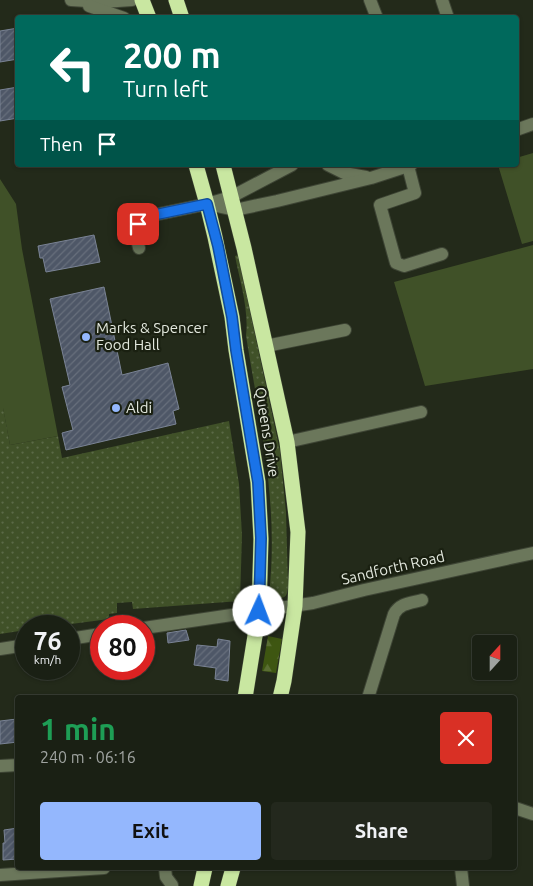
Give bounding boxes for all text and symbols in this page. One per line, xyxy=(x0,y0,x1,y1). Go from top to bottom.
icon: left xyxy=(40,35,105,100)
text: 200 m xyxy=(123,35,221,75)
text: Turn left xyxy=(123,76,208,101)
icon: arrive xyxy=(93,130,121,158)
text: Then xyxy=(40,133,83,155)
pin xyxy=(117,203,159,245)
icon: arrive xyxy=(124,210,152,238)
place label: Marks & Spencer Food Hall xyxy=(96,319,208,353)
marker: Marks & Spencer Food Hall xyxy=(80,331,92,343)
street label: Queens Drive xyxy=(252,386,283,478)
place label: Aldi xyxy=(126,399,152,416)
marker: Aldi xyxy=(110,402,122,414)
street label: Sandforth Road xyxy=(340,547,446,588)
position arrow xyxy=(232,584,284,636)
speed limit sign: 80 xyxy=(90,615,155,680)
text: 76 xyxy=(33,627,62,655)
north arrow xyxy=(472,635,518,680)
map controls xyxy=(472,635,517,680)
text: km/h xyxy=(34,653,61,666)
text: 1 min xyxy=(40,712,116,746)
button: close xyxy=(440,712,492,764)
text: 240 m · 06:16 xyxy=(40,748,136,766)
button: Exit xyxy=(40,802,261,860)
button: Share xyxy=(271,802,492,860)

